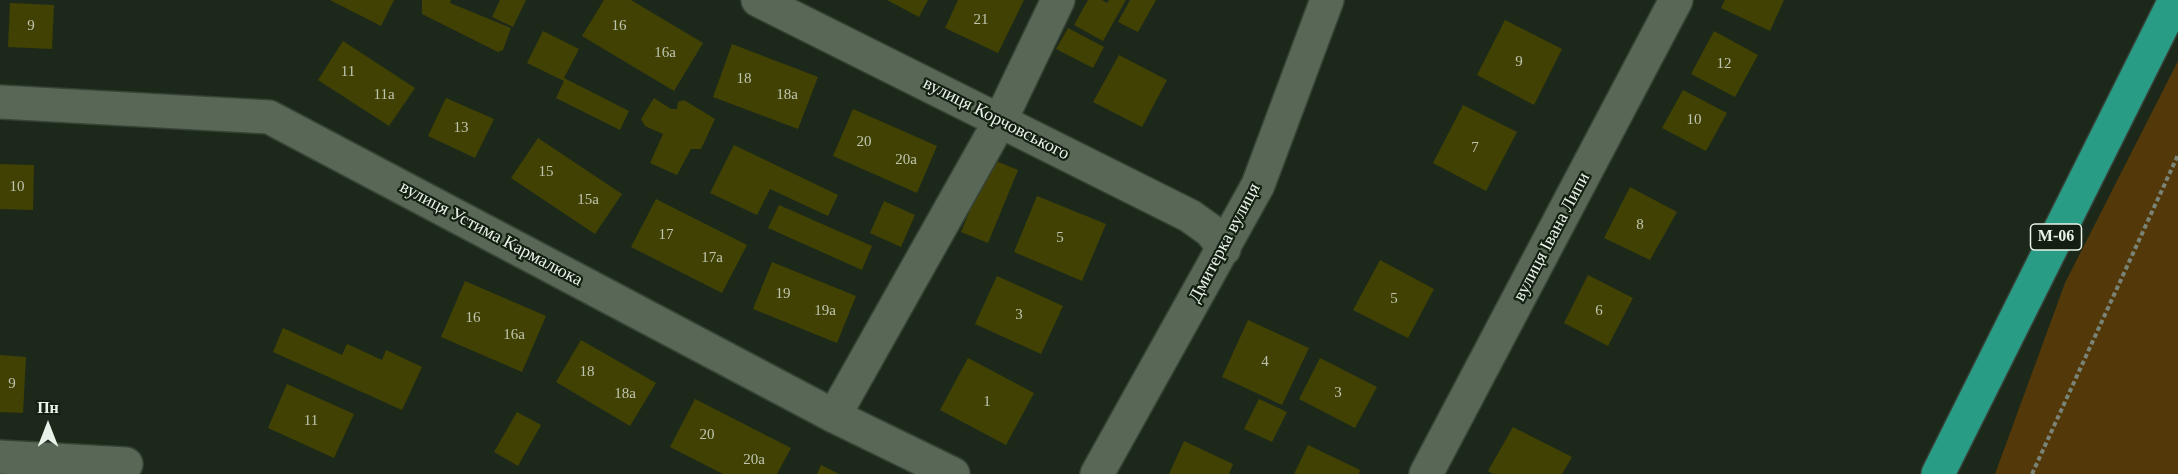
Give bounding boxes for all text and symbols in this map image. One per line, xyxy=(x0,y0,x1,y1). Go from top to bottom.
house number: 21 xyxy=(974,11,988,29)
house number: 9 xyxy=(27,17,35,35)
house number: 16 xyxy=(612,17,626,35)
house number: 16а xyxy=(654,44,676,62)
house number: 9 xyxy=(1515,53,1523,71)
house number: 12 xyxy=(1716,55,1732,73)
house number: 11 xyxy=(341,63,355,81)
house number: 18 xyxy=(736,70,752,88)
street label: вулиця Корчовського xyxy=(919,73,1073,165)
house number: 11а xyxy=(373,86,395,104)
house number: 18а xyxy=(776,86,798,104)
house number: 10 xyxy=(1686,111,1702,129)
house number: 13 xyxy=(454,119,468,137)
house number: 20 xyxy=(856,133,872,151)
house number: 7 xyxy=(1471,139,1479,157)
house number: 20а xyxy=(895,151,917,169)
house number: 15 xyxy=(538,163,554,181)
street label: вулиця Івана Липи xyxy=(1509,169,1595,305)
street label: вулиця Устима Кармалюка xyxy=(396,177,586,291)
house number: 10 xyxy=(10,178,25,196)
street label: Дмитерка вулиця xyxy=(1185,180,1265,306)
house number: 15а xyxy=(577,191,599,209)
house number: 8 xyxy=(1636,216,1644,234)
road number: М-06 xyxy=(2030,224,2082,250)
house number: 17 xyxy=(658,226,674,244)
house number: 5 xyxy=(1056,229,1064,247)
house number: 17а xyxy=(701,249,723,267)
house number: 19 xyxy=(776,285,790,303)
house number: 5 xyxy=(1390,290,1398,308)
house number: 19а xyxy=(814,302,836,320)
house number: 6 xyxy=(1595,302,1603,320)
house number: 3 xyxy=(1015,306,1023,324)
house number: 16 xyxy=(466,309,480,327)
house number: 16а xyxy=(503,326,525,344)
house number: 4 xyxy=(1261,353,1269,371)
house number: 18 xyxy=(580,363,594,381)
house number: 9 xyxy=(8,375,16,393)
house number: 3 xyxy=(1334,384,1342,402)
house number: 18а xyxy=(614,385,636,403)
house number: 1 xyxy=(983,393,991,411)
north arrow xyxy=(18,396,78,456)
text: Пн xyxy=(37,399,59,416)
house number: 11 xyxy=(304,412,318,430)
house number: 20 xyxy=(700,426,714,444)
house number: 20а xyxy=(743,451,765,469)

